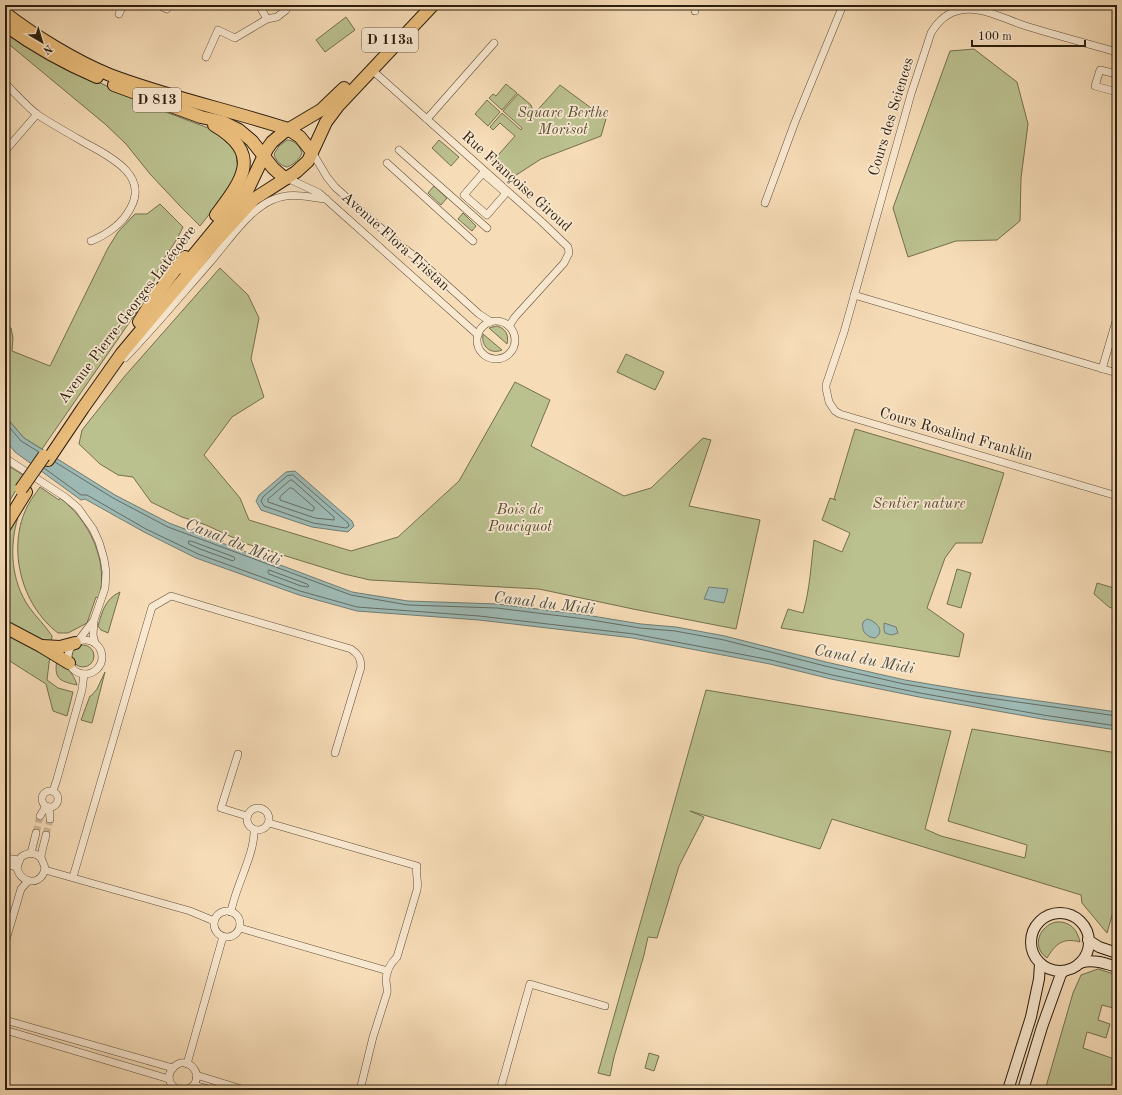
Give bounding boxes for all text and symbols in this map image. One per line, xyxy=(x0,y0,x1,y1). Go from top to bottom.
north arrow xyxy=(22,22,62,62)
scale bar xyxy=(972,22,1085,48)
road number: D 113a xyxy=(362,28,418,52)
text: 100 m xyxy=(978,31,1012,43)
text: N xyxy=(40,42,54,56)
street label: Cours des Sciences xyxy=(867,56,917,178)
road number: D 813 xyxy=(133,88,181,112)
park label: Square Berthe Morisot xyxy=(517,106,609,138)
street label: Rue Françoise Giroud xyxy=(458,129,574,235)
street label: Avenue Flora Tristan xyxy=(338,190,452,294)
street label: Avenue Pierre-Georges Latécoère xyxy=(56,223,200,407)
street label: Cours Rosalind Franklin xyxy=(878,406,1034,464)
park label: Sentier nature xyxy=(872,497,966,512)
park label: Bois de Pouciquot xyxy=(487,503,552,535)
water label: Canal du Midi xyxy=(183,517,284,570)
water label: Canal du Midi xyxy=(493,590,596,618)
water label: Canal du Midi xyxy=(813,642,916,678)

